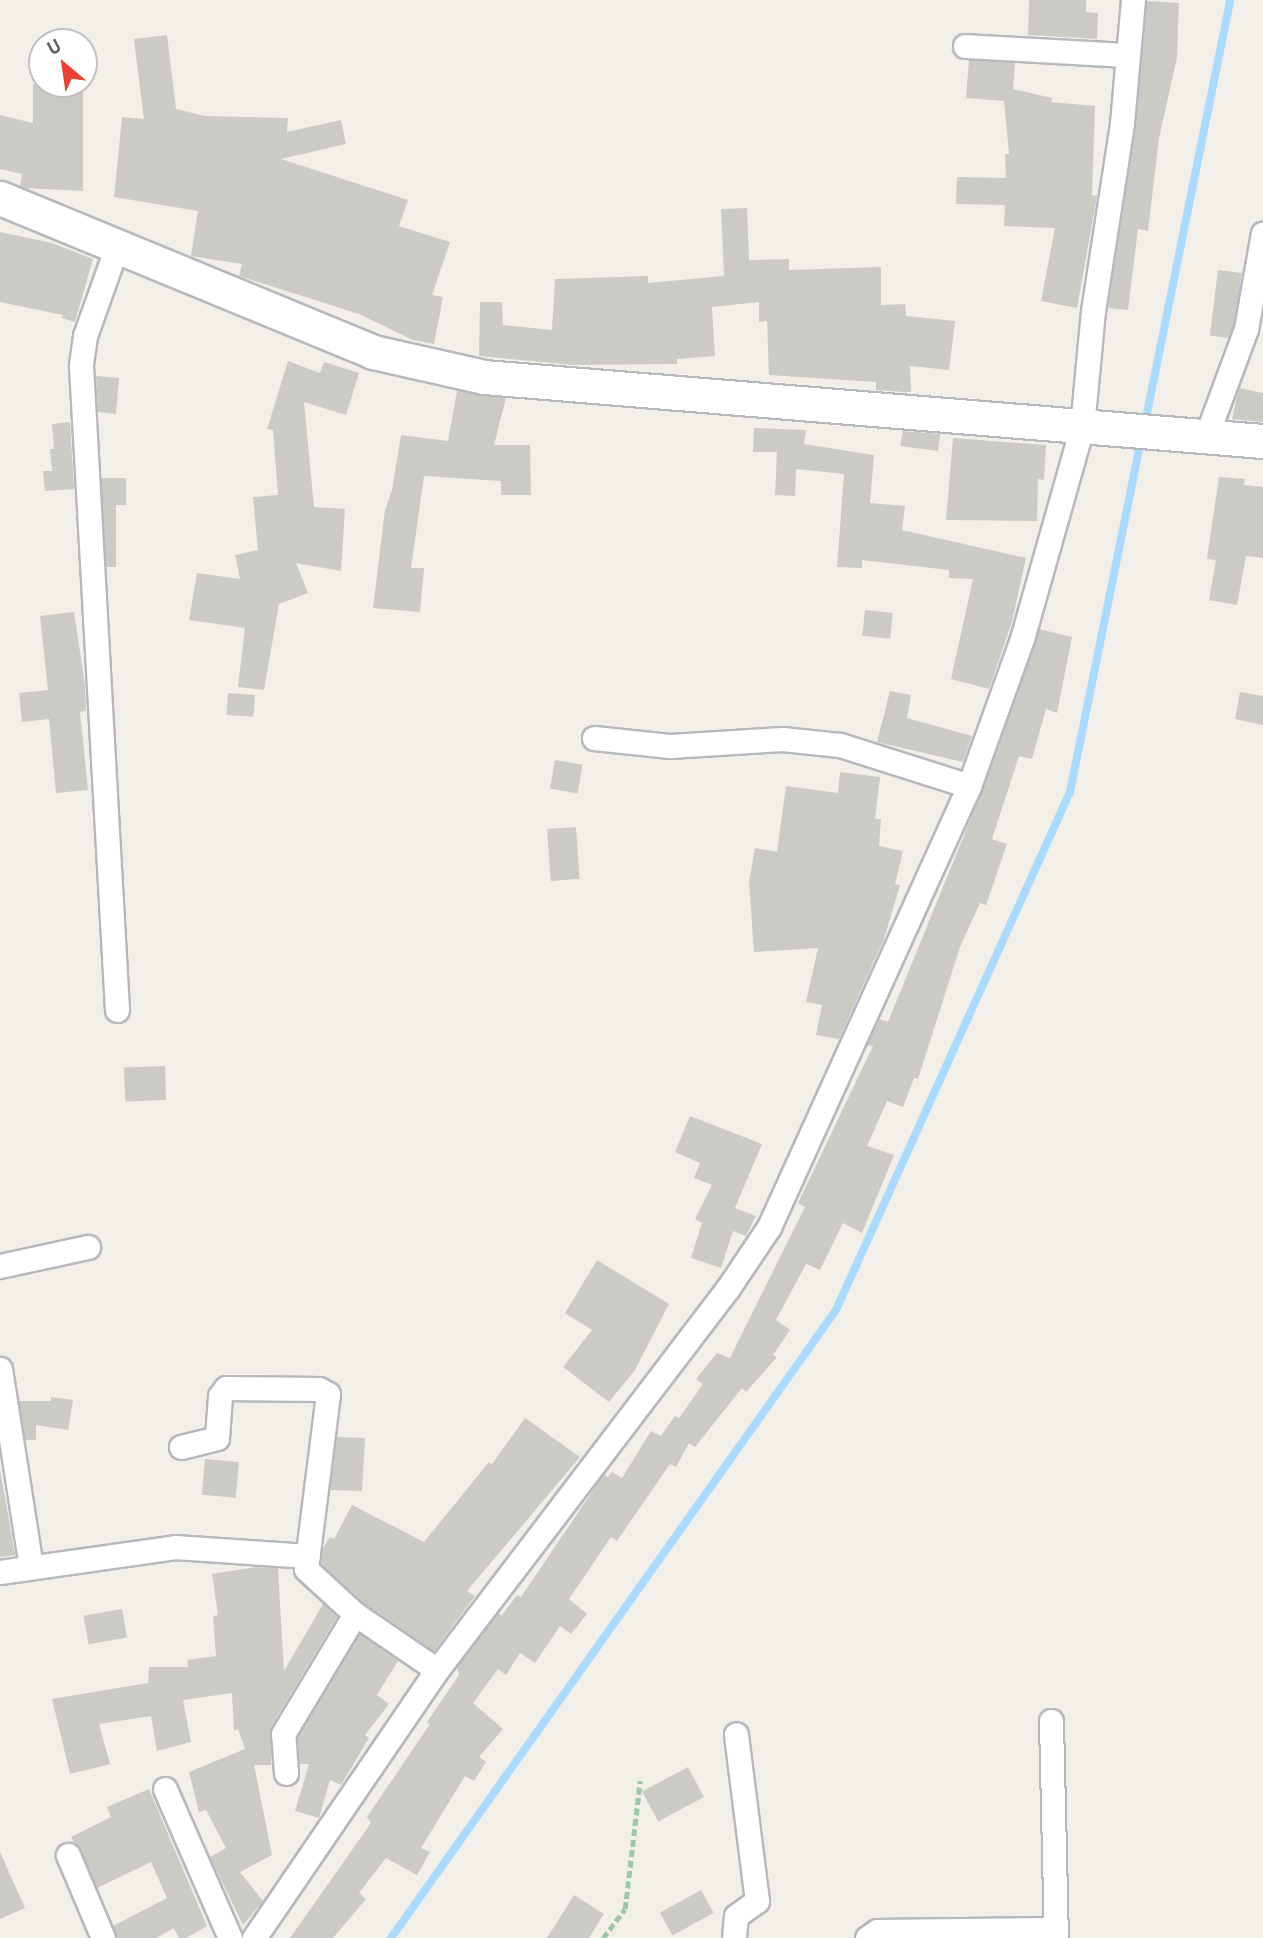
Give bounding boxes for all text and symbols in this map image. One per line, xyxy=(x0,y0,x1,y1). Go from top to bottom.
north arrow xyxy=(28,28,98,98)
text: U xyxy=(43,33,65,60)

